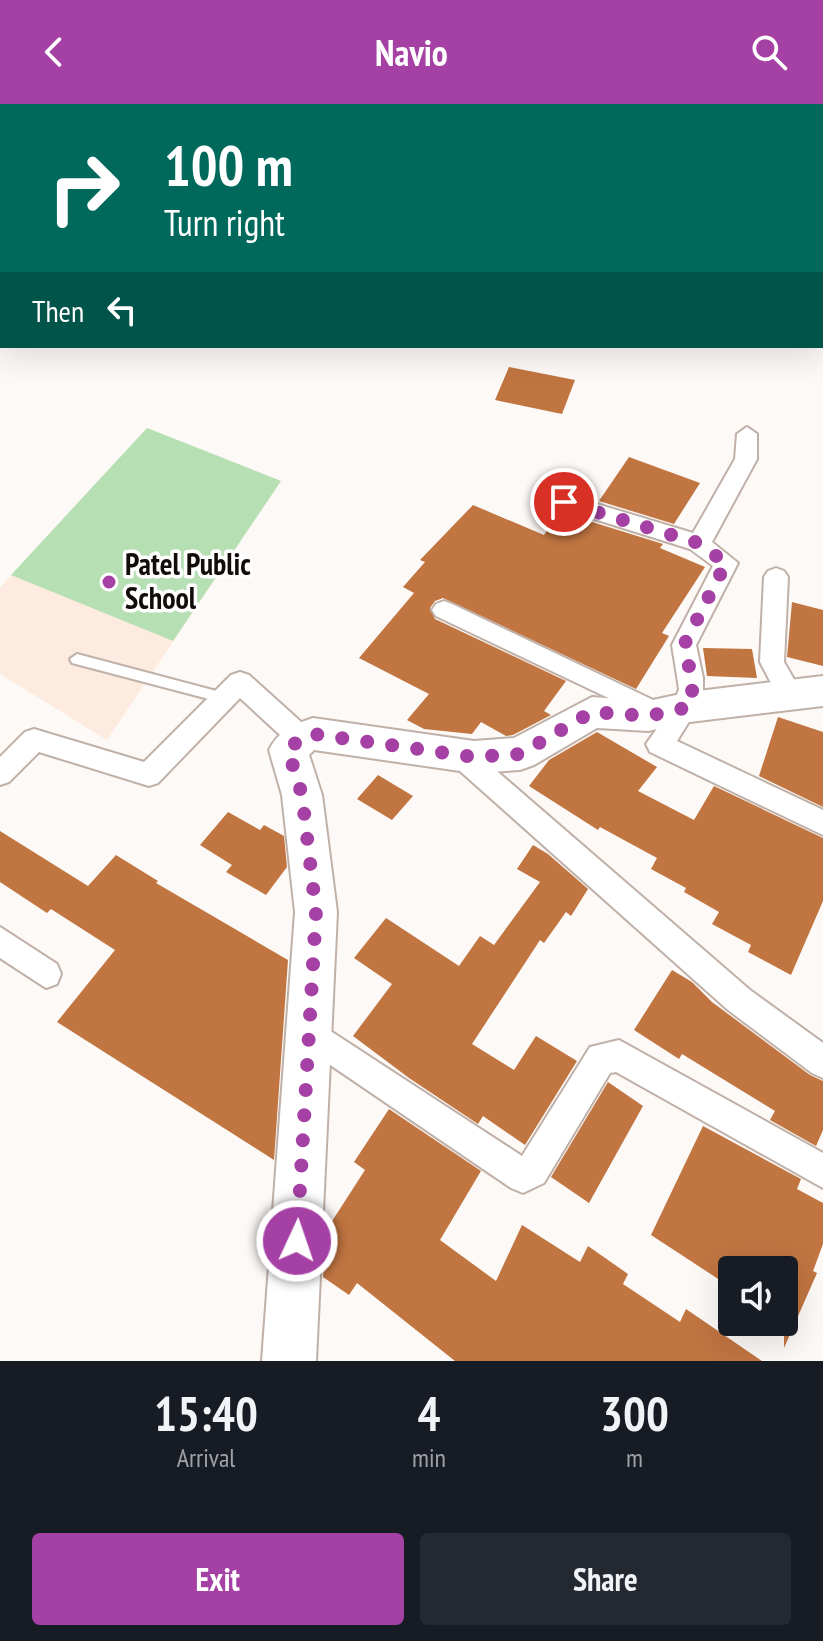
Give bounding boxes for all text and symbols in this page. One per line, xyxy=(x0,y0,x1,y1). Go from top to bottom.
text: Navio xyxy=(375,29,448,76)
icon: back xyxy=(32,30,76,74)
icon: search xyxy=(747,30,791,74)
text: 100 m xyxy=(164,129,293,201)
icon: right xyxy=(32,136,136,240)
text: Turn right xyxy=(164,199,285,246)
icon: left xyxy=(100,288,144,332)
text: Then xyxy=(32,291,84,330)
pin xyxy=(530,468,598,536)
icon: arrive xyxy=(542,480,586,524)
place label: Patel Public School xyxy=(125,544,251,617)
marker: Patel Public School xyxy=(100,573,118,591)
position arrow xyxy=(255,1199,339,1283)
map controls xyxy=(718,1256,798,1336)
button: sound xyxy=(718,1256,798,1336)
text: 15:40 xyxy=(154,1382,258,1444)
text: 4 xyxy=(418,1382,440,1444)
text: 300 xyxy=(600,1382,669,1444)
text: Arrival xyxy=(177,1441,235,1474)
text: min xyxy=(412,1441,446,1474)
text: m xyxy=(626,1441,643,1474)
button: Exit xyxy=(32,1533,404,1625)
button: Share xyxy=(420,1533,791,1625)

